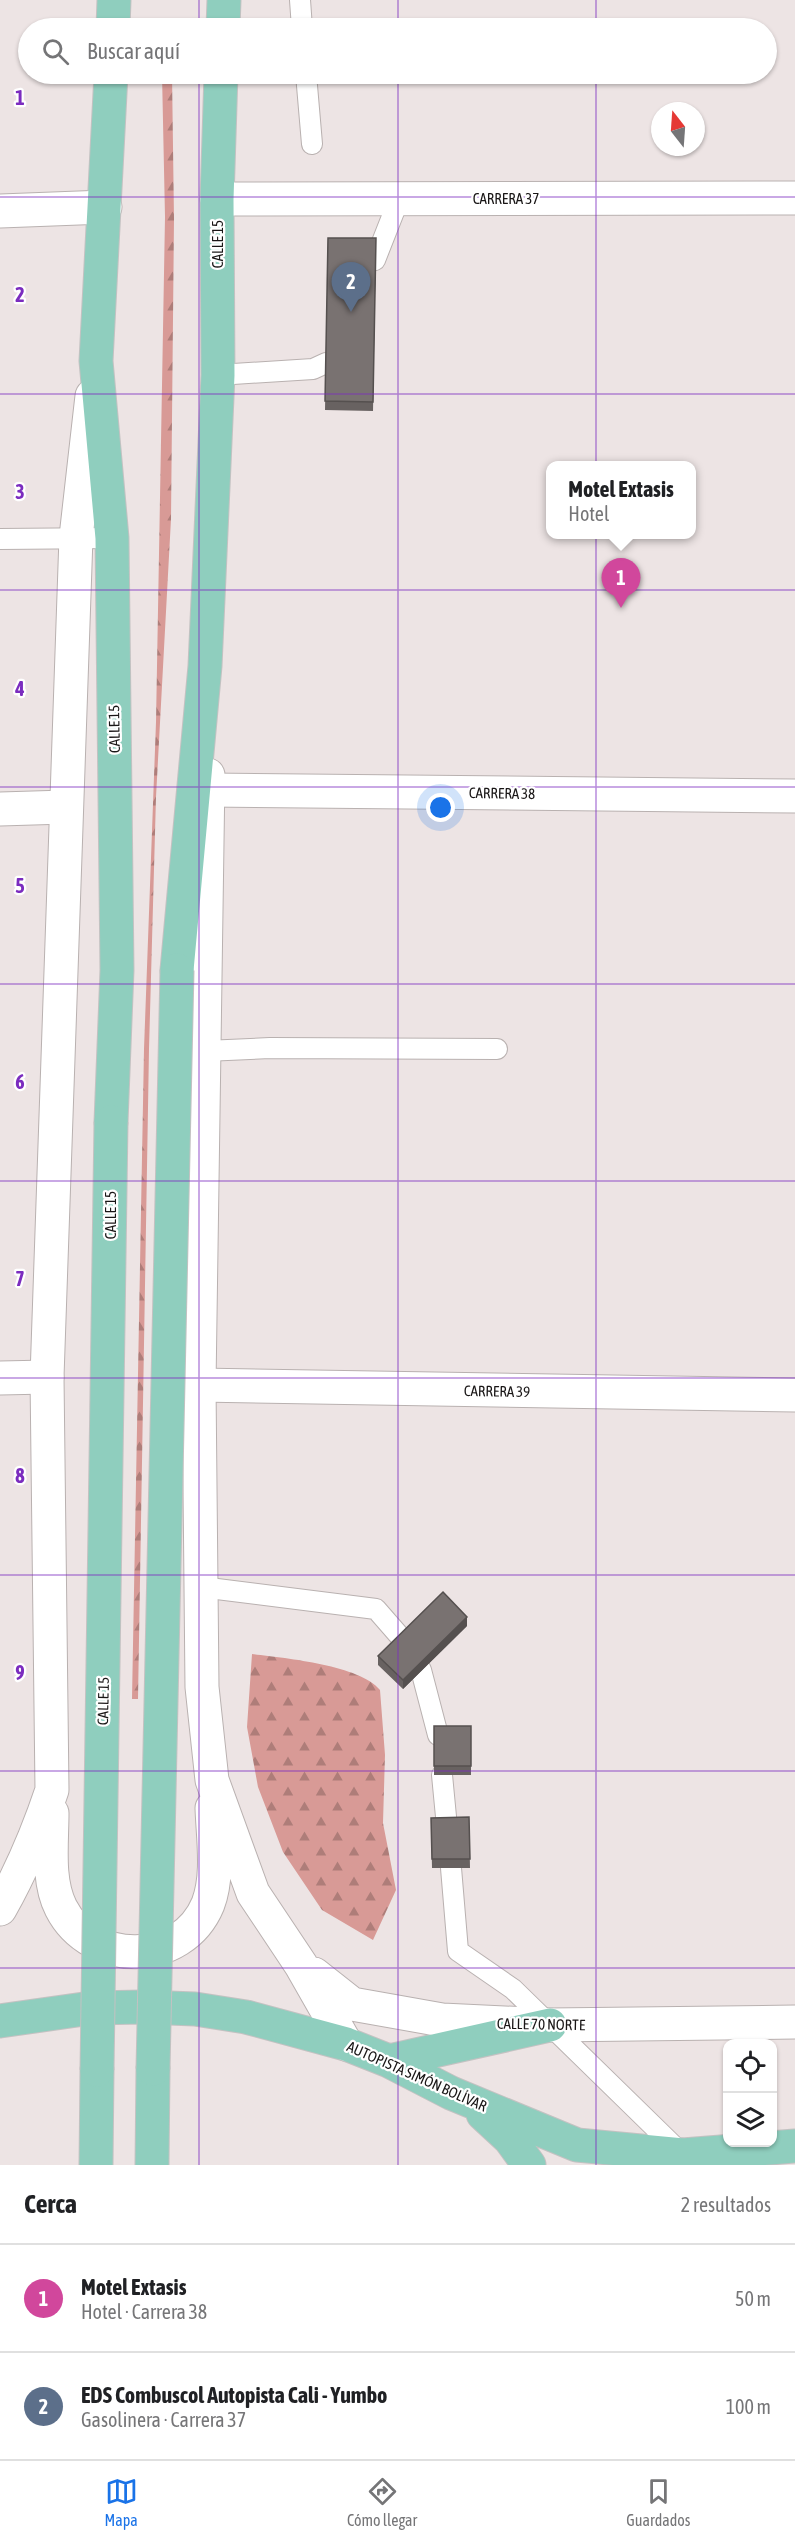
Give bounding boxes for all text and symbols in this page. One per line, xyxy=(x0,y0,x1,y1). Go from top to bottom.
search box xyxy=(18,18,777,84)
icon: search xyxy=(39,35,72,68)
text: Buscar aquí xyxy=(87,38,180,64)
text: 1 xyxy=(15,86,25,109)
north arrow xyxy=(651,102,705,156)
street label: CARRERA 37 xyxy=(473,190,539,207)
street label: CALLE 15 xyxy=(209,220,226,268)
pin: 2 xyxy=(332,262,370,312)
text: 2 xyxy=(15,283,25,306)
popup xyxy=(546,461,696,539)
text: Motel Extasis xyxy=(568,476,674,502)
text: 3 xyxy=(15,480,25,503)
text: Hotel xyxy=(568,502,609,525)
pin: 1 xyxy=(602,558,640,608)
text: 4 xyxy=(14,677,25,700)
street label: CALLE 15 xyxy=(105,705,123,753)
street label: CARRERA 38 xyxy=(469,784,535,802)
your location xyxy=(426,793,455,822)
text: 5 xyxy=(15,874,25,897)
text: 6 xyxy=(15,1070,25,1093)
street label: CALLE 15 xyxy=(102,1191,119,1239)
text: 7 xyxy=(15,1267,25,1290)
street label: CARRERA 39 xyxy=(464,1382,530,1400)
text: 8 xyxy=(15,1464,25,1487)
text: 9 xyxy=(15,1661,25,1684)
street label: CALLE 15 xyxy=(94,1677,112,1725)
street label: CALLE 70 NORTE xyxy=(497,2015,586,2033)
street label: AUTOPISTA SIMÓN BOLÍVAR xyxy=(344,2037,490,2115)
map controls xyxy=(723,2039,777,2147)
button: locate xyxy=(723,2039,777,2093)
button: layers xyxy=(723,2093,777,2147)
text: Cerca xyxy=(24,2189,77,2219)
text: 2 resultados xyxy=(681,2193,771,2216)
text: Motel Extasis xyxy=(81,2274,186,2300)
text: 1 xyxy=(39,2287,48,2310)
text: 50 m xyxy=(735,2287,771,2310)
text: Hotel · Carrera 38 xyxy=(81,2300,207,2323)
text: EDS Combuscol Autopista Cali - Yumbo xyxy=(81,2382,387,2408)
text: 2 xyxy=(39,2395,48,2418)
text: 100 m xyxy=(726,2395,771,2418)
text: Gasolinera · Carrera 37 xyxy=(81,2408,246,2431)
tab: Mapa xyxy=(105,2475,138,2529)
tab: Cómo llegar xyxy=(347,2475,417,2529)
tab: Guardados xyxy=(626,2475,690,2529)

